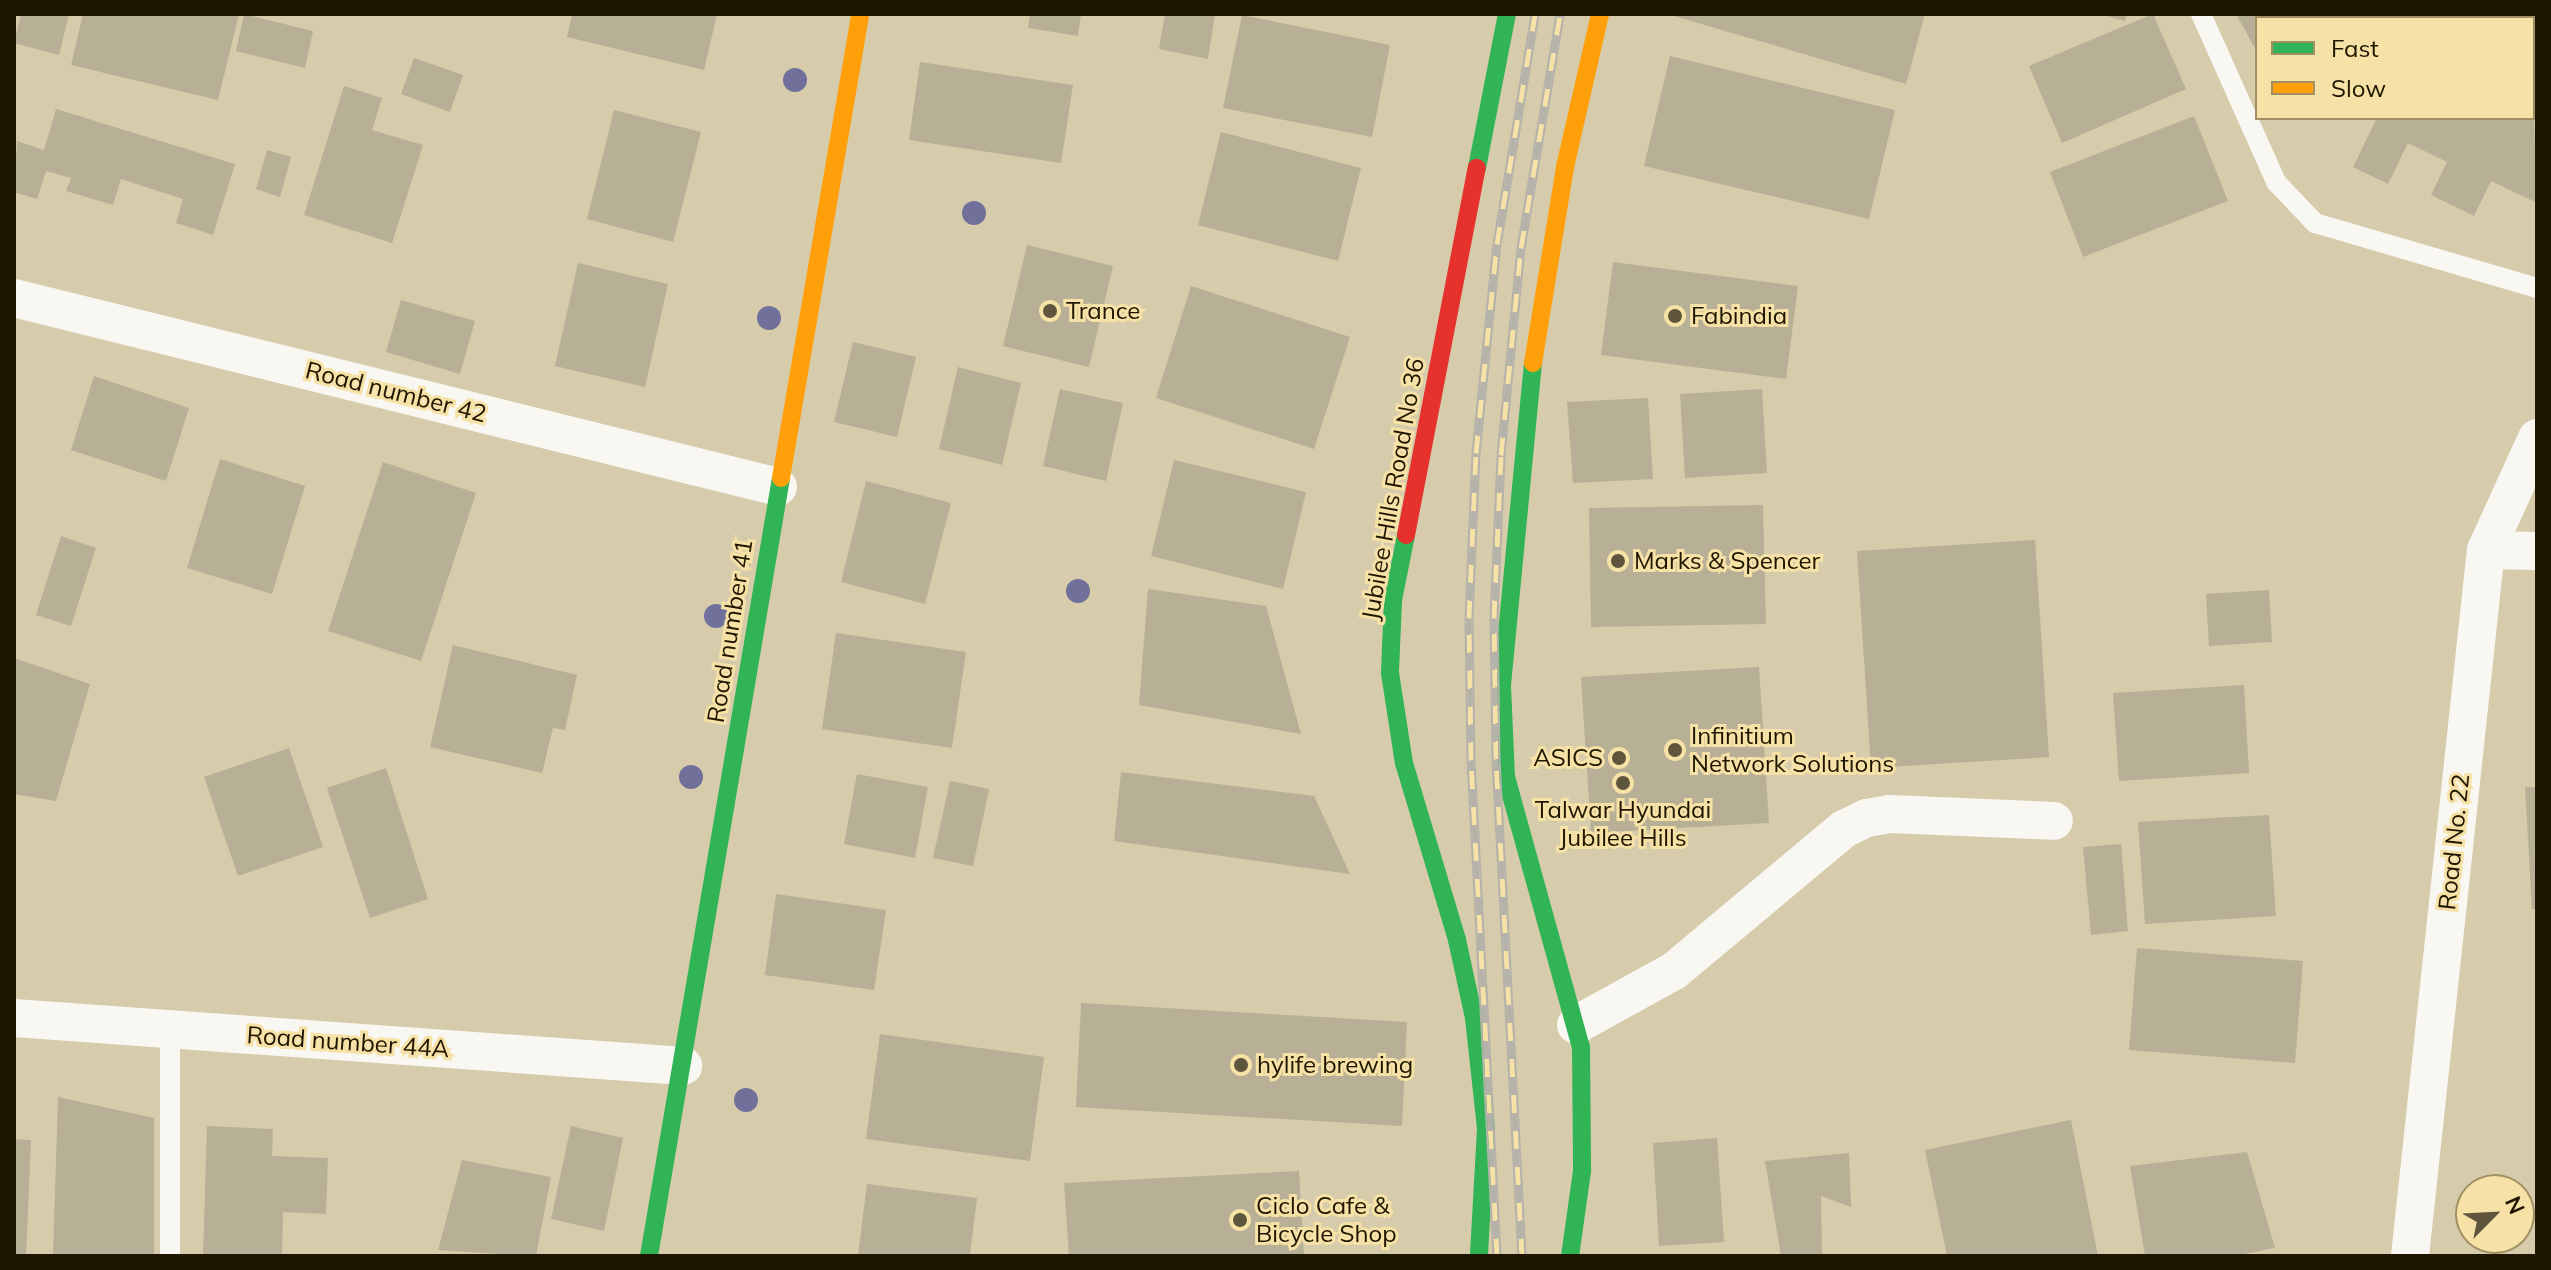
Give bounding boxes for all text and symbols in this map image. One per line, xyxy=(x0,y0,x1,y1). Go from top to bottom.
legend xyxy=(2255,16,2535,120)
text: Fast xyxy=(2331,33,2379,63)
text: Slow xyxy=(2331,73,2386,103)
place label: Trance xyxy=(1066,297,1140,325)
marker: Trance xyxy=(1041,302,1059,320)
place label: Fabindia xyxy=(1691,302,1787,330)
marker: Fabindia xyxy=(1666,307,1684,325)
street label: Road number 42 xyxy=(303,356,489,428)
street label: Jubilee Hills Road No 36 xyxy=(1356,356,1430,622)
street label: Road number 41 xyxy=(701,537,759,725)
place label: Marks & Spencer xyxy=(1634,547,1820,575)
marker: Marks & Spencer xyxy=(1609,552,1627,570)
place label: Infinitium Network Solutions xyxy=(1691,722,1894,778)
marker: Infinitium Network Solutions xyxy=(1666,741,1684,759)
place label: ASICS xyxy=(1533,744,1603,772)
marker: ASICS xyxy=(1610,749,1628,767)
street label: Road No. 22 xyxy=(2433,772,2475,912)
marker: Talwar Hyundai Jubilee Hills xyxy=(1614,774,1632,792)
place label: Talwar Hyundai Jubilee Hills xyxy=(1535,796,1711,852)
street label: Road number 44A xyxy=(246,1021,450,1063)
place label: hylife brewing xyxy=(1257,1051,1413,1079)
marker: hylife brewing xyxy=(1232,1056,1250,1074)
north arrow xyxy=(2455,1174,2535,1254)
place label: Ciclo Cafe & Bicycle Shop xyxy=(1256,1192,1397,1248)
text: N xyxy=(2499,1192,2531,1218)
marker: Ciclo Cafe & Bicycle Shop xyxy=(1231,1211,1249,1229)

